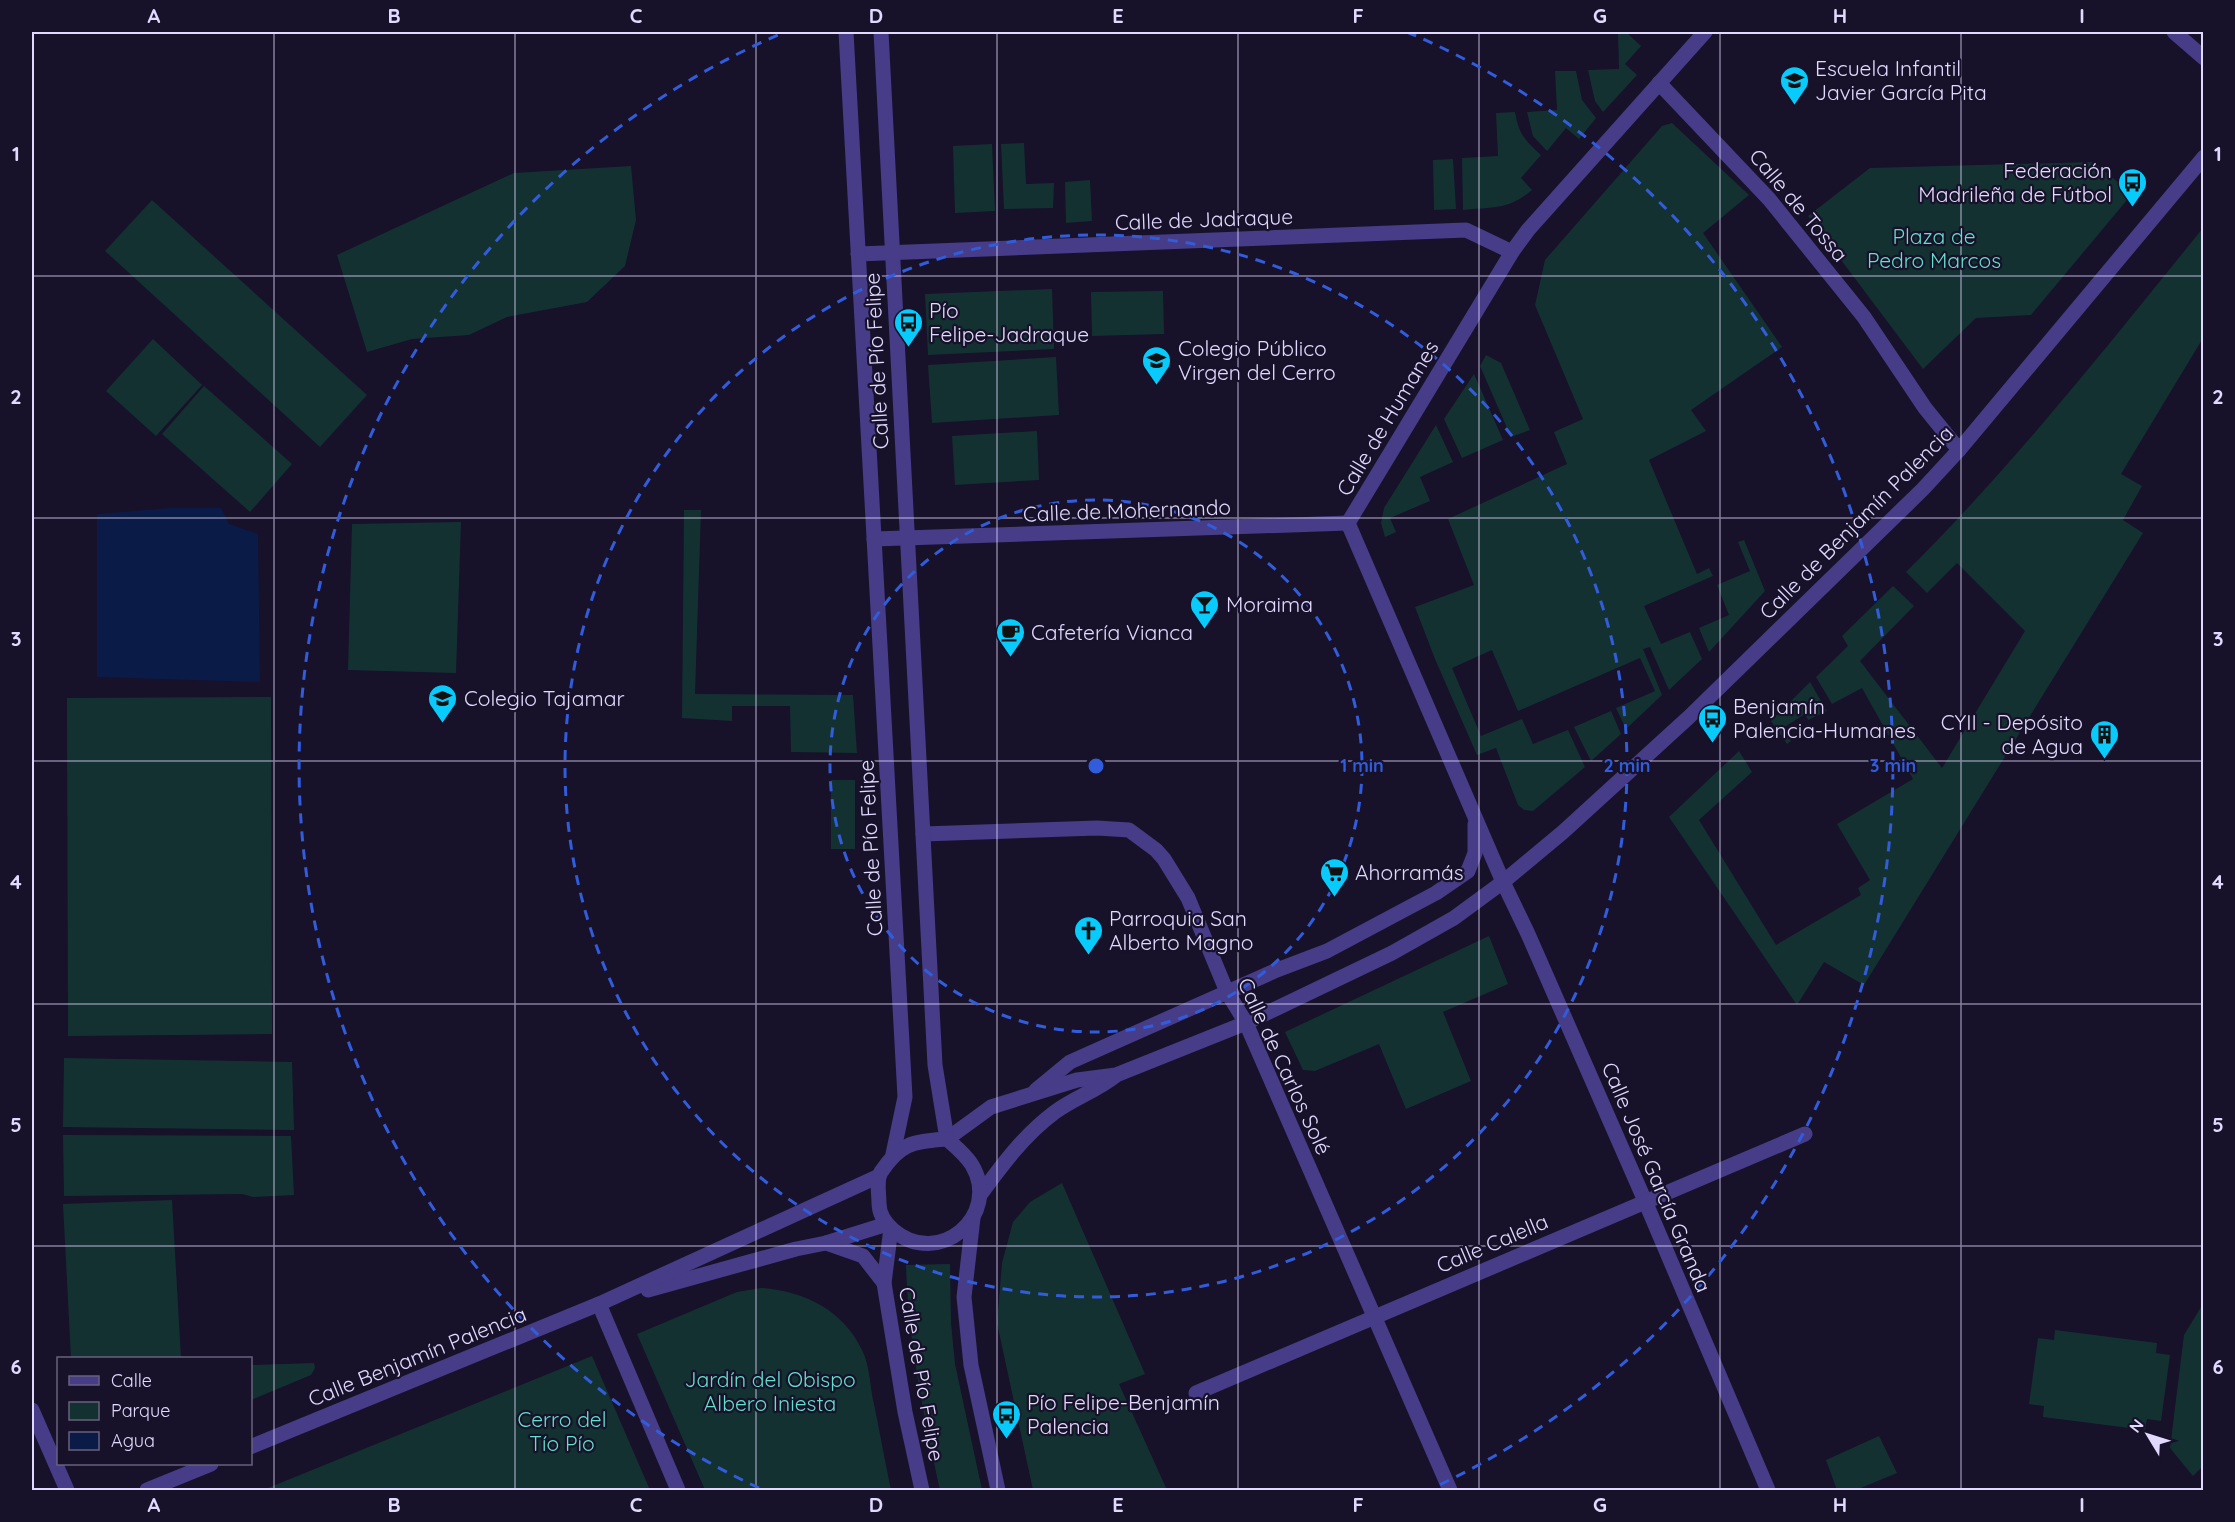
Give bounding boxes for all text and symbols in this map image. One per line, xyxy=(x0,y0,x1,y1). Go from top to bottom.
text: A xyxy=(148,3,161,28)
text: B xyxy=(387,3,401,28)
text: C xyxy=(630,3,643,28)
text: D xyxy=(869,3,883,28)
text: E xyxy=(1112,3,1124,28)
text: F xyxy=(1352,3,1364,28)
text: G xyxy=(1593,3,1607,28)
text: H xyxy=(1833,3,1847,28)
text: I xyxy=(2079,3,2085,28)
place label: Escuela Infantil Javier García Pita xyxy=(1815,55,1987,105)
school or university icon: Escuela Infantil Javier García Pita xyxy=(1778,64,1810,106)
text: 1 xyxy=(12,141,20,166)
text: 1 xyxy=(2214,141,2222,166)
street label: Calle de Tossa xyxy=(1744,143,1854,267)
place label: Federación Madrileña de Fútbol xyxy=(1918,157,2112,207)
bus stop icon: Federación Madrileña de Fútbol xyxy=(2117,166,2149,208)
street label: Calle de Jadraque xyxy=(1114,203,1294,235)
park label: Plaza de Pedro Marcos xyxy=(1867,223,2001,273)
street label: Calle de Pío Felipe xyxy=(858,272,894,450)
place label: Pío Felipe-Jadraque xyxy=(929,297,1089,347)
bus stop icon: Pío Felipe-Jadraque xyxy=(892,306,924,348)
place label: Colegio Público Virgen del Cerro xyxy=(1178,335,1336,385)
street label: Calle de Humanes xyxy=(1330,336,1444,500)
school or university icon: Colegio Público Virgen del Cerro xyxy=(1141,344,1173,386)
text: 2 xyxy=(10,384,22,409)
text: 2 xyxy=(2212,384,2224,409)
street label: Calle de Benjamín Palencia xyxy=(1754,420,1958,624)
street label: Calle de Mohernando xyxy=(1023,493,1231,527)
bar icon: Moraima xyxy=(1189,588,1221,630)
place label: Moraima xyxy=(1226,591,1313,617)
cafe icon: Cafetería Vianca xyxy=(994,616,1026,658)
place label: Cafetería Vianca xyxy=(1031,619,1193,645)
text: 3 xyxy=(11,626,21,651)
text: 3 xyxy=(2213,626,2223,651)
school or university icon: Colegio Tajamar xyxy=(427,682,459,724)
place label: Colegio Tajamar xyxy=(464,685,624,711)
place label: Benjamín Palencia-Humanes xyxy=(1733,693,1916,743)
bus stop icon: Benjamín Palencia-Humanes xyxy=(1696,702,1728,744)
place label: CYII - Depósito de Agua xyxy=(1941,709,2083,759)
building icon: CYII - Depósito de Agua xyxy=(2088,718,2120,760)
text: 1 min xyxy=(1340,754,1384,777)
text: 2 min xyxy=(1604,754,1650,777)
text: 3 min xyxy=(1870,754,1916,777)
centre of rings xyxy=(1086,756,1106,776)
street label: Calle de Pío Felipe xyxy=(852,759,888,937)
supermarket icon: Ahorramás xyxy=(1318,856,1350,898)
place label: Ahorramás xyxy=(1355,859,1464,885)
text: 4 xyxy=(10,869,22,894)
text: 4 xyxy=(2212,869,2224,894)
place label: Parroquia San Alberto Magno xyxy=(1109,905,1254,955)
church icon: Parroquia San Alberto Magno xyxy=(1072,914,1104,956)
street label: Calle de Carlos Solé xyxy=(1233,973,1337,1159)
street label: Calle José García Granda xyxy=(1597,1058,1717,1296)
text: 5 xyxy=(10,1112,22,1137)
text: 5 xyxy=(2212,1112,2224,1137)
street label: Calle Calella xyxy=(1432,1208,1552,1278)
street label: Calle de Pío Felipe xyxy=(894,1285,950,1463)
street label: Calle Benjamín Palencia xyxy=(304,1300,530,1412)
text: 6 xyxy=(10,1354,22,1379)
text: 6 xyxy=(2212,1354,2224,1379)
legend xyxy=(57,1357,252,1465)
park label: Jardín del Obispo Albero Iniesta xyxy=(684,1366,856,1416)
text: Calle xyxy=(111,1369,152,1392)
place label: Pío Felipe-Benjamín Palencia xyxy=(1027,1389,1220,1439)
bus stop icon: Pío Felipe-Benjamín Palencia xyxy=(990,1398,1022,1440)
text: Parque xyxy=(111,1399,170,1422)
north arrow xyxy=(2118,1405,2178,1465)
park label: Cerro del Tío Pío xyxy=(517,1406,607,1456)
text: N xyxy=(2125,1415,2148,1437)
text: Agua xyxy=(111,1429,155,1452)
text: A xyxy=(148,1492,161,1517)
text: B xyxy=(387,1492,401,1517)
text: C xyxy=(630,1492,643,1517)
text: D xyxy=(869,1492,883,1517)
text: E xyxy=(1112,1492,1124,1517)
text: F xyxy=(1352,1492,1364,1517)
text: G xyxy=(1593,1492,1607,1517)
text: H xyxy=(1833,1492,1847,1517)
text: I xyxy=(2079,1492,2085,1517)

